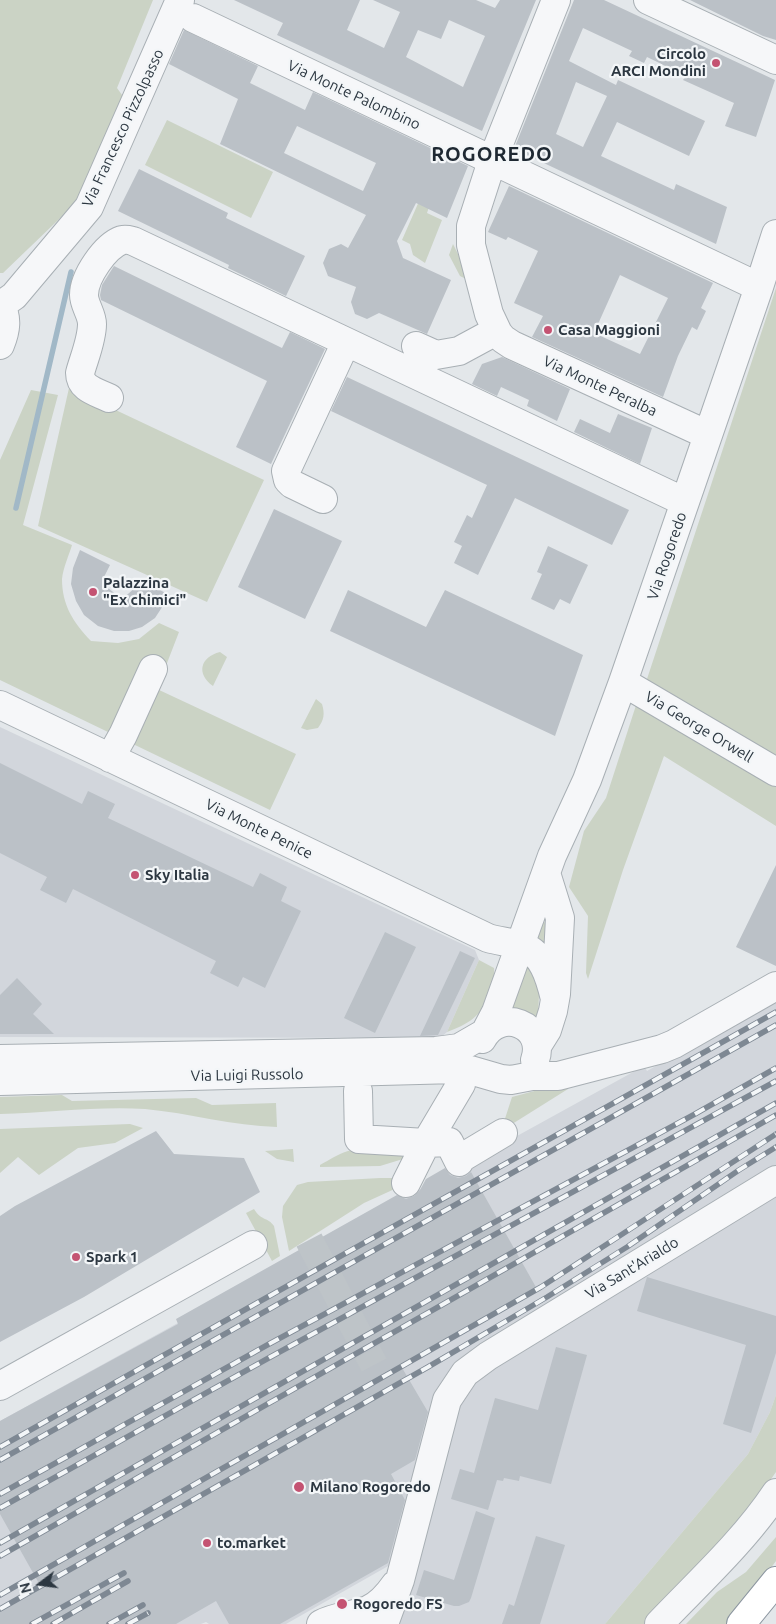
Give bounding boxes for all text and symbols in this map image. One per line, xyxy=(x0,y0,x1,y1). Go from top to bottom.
place label: Circolo ARCI Mondini xyxy=(611,45,706,80)
street label: Via Francesco Pizzolpasso xyxy=(78,46,168,210)
street label: Via Monte Palombino xyxy=(285,56,423,134)
marker: Circolo ARCI Mondini xyxy=(710,57,722,69)
district label: ROGOREDO xyxy=(430,142,554,166)
place label: Casa Maggioni xyxy=(558,321,660,339)
marker: Casa Maggioni xyxy=(542,324,554,336)
street label: Via Monte Peralba xyxy=(540,352,660,420)
street label: Via Rogoredo xyxy=(644,510,690,602)
place label: Palazzina "Ex chimici" xyxy=(103,574,186,609)
marker: Palazzina "Ex chimici" xyxy=(87,586,99,598)
street label: Via George Orwell xyxy=(642,688,756,766)
street label: Via Monte Penice xyxy=(202,795,316,863)
place label: Sky Italia xyxy=(145,866,209,884)
marker: Sky Italia xyxy=(129,869,141,881)
street label: Via Luigi Russolo xyxy=(190,1065,304,1085)
street label: Via Sant'Arialdo xyxy=(582,1233,682,1303)
place label: Spark 1 xyxy=(86,1248,138,1266)
marker: Spark 1 xyxy=(70,1251,82,1263)
place label: Milano Rogoredo xyxy=(310,1478,431,1496)
marker: Milano Rogoredo xyxy=(292,1480,306,1494)
place label: to.market xyxy=(217,1534,286,1552)
marker: to.market xyxy=(201,1537,213,1549)
north arrow xyxy=(15,1559,65,1609)
text: N xyxy=(16,1581,35,1595)
place label: Rogoredo FS xyxy=(353,1595,443,1613)
marker: Rogoredo FS xyxy=(335,1597,349,1611)

